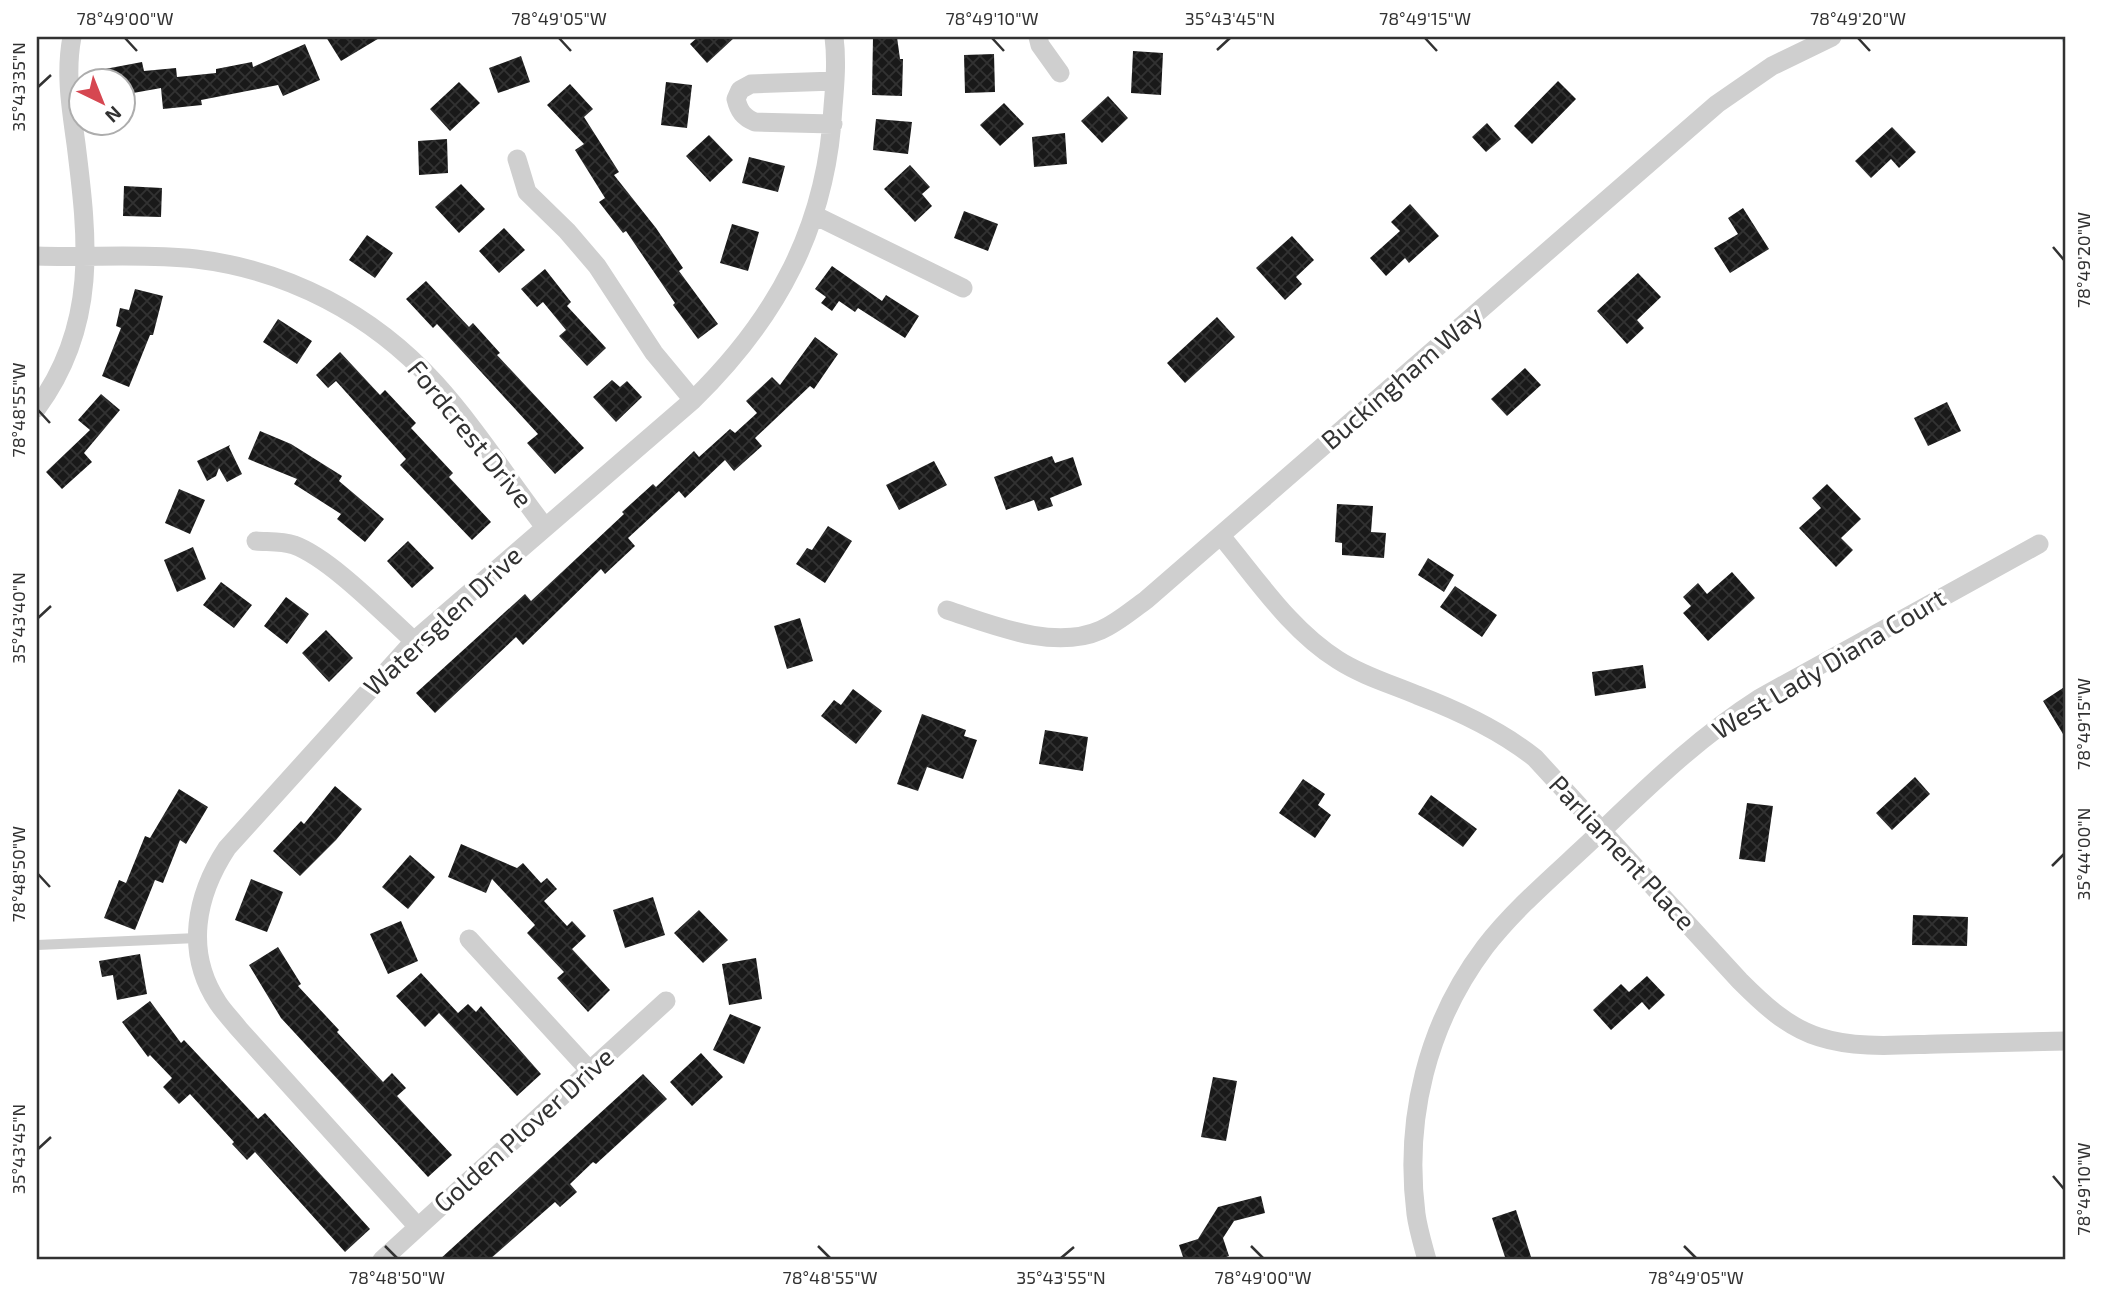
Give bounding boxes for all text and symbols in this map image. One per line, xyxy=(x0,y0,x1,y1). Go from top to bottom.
text: 78°49'00"W xyxy=(77,7,173,29)
text: 78°49'05"W xyxy=(511,7,607,29)
text: 78°49'10"W xyxy=(945,7,1039,29)
text: 35°43'45"N xyxy=(1185,7,1275,29)
text: 78°49'15"W xyxy=(1379,7,1471,29)
text: 78°49'20"W xyxy=(1810,7,1906,29)
text: 35°43'35"N xyxy=(7,42,29,132)
north arrow xyxy=(66,66,136,136)
text: N xyxy=(101,102,127,128)
text: 78°49'20"W xyxy=(2072,212,2094,308)
street label: Buckingham Way xyxy=(1314,298,1488,455)
street label: Fordcrest Drive xyxy=(402,353,540,513)
text: 78°48'55"W xyxy=(7,362,29,458)
street label: Watersglen Drive xyxy=(356,539,527,701)
text: 35°43'40"N xyxy=(7,572,29,664)
street label: West Lady Diana Court xyxy=(1706,581,1950,745)
text: 78°49'15"W xyxy=(2072,678,2094,770)
street label: Parliament Place xyxy=(1544,768,1703,936)
text: 35°44'00"N xyxy=(2072,808,2094,900)
text: 78°48'50"W xyxy=(7,826,29,922)
street label: Golden Plover Drive xyxy=(427,1040,619,1218)
text: 35°43'45"N xyxy=(7,1104,29,1194)
text: 78°49'10"W xyxy=(2072,1142,2094,1236)
text: 78°48'50"W xyxy=(349,1266,445,1288)
text: 78°48'55"W xyxy=(782,1266,878,1288)
text: 35°43'55"N xyxy=(1016,1266,1106,1288)
text: 78°49'00"W xyxy=(1215,1266,1311,1288)
text: 78°49'05"W xyxy=(1648,1266,1744,1288)

